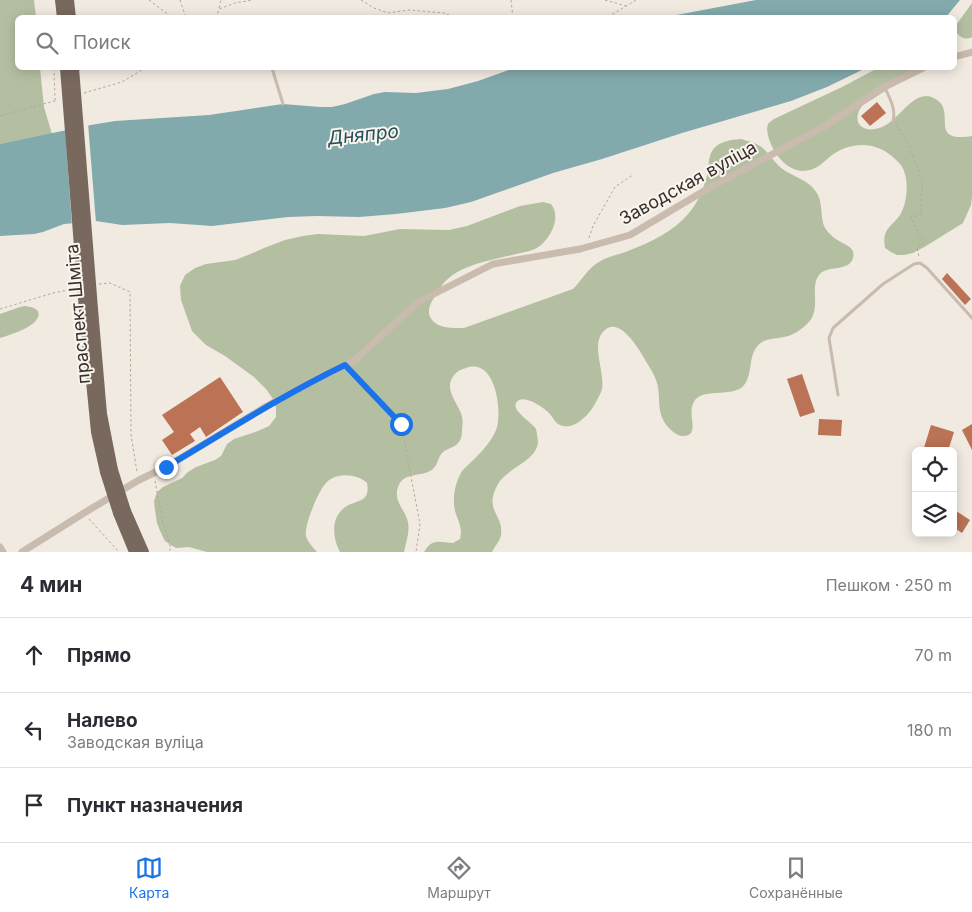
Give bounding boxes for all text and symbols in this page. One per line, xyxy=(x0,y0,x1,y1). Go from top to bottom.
search box xyxy=(15,15,957,70)
icon: search xyxy=(33,29,61,57)
text: Поиск xyxy=(73,31,131,54)
water label: Дняпро xyxy=(325,119,400,150)
street label: Заводская вуліца xyxy=(615,136,760,229)
street label: праспект Шміта xyxy=(61,243,94,385)
route start xyxy=(390,413,413,436)
map controls xyxy=(912,447,957,537)
button: locate xyxy=(912,447,957,492)
route end xyxy=(155,456,178,479)
button: layers xyxy=(912,492,957,537)
text: 4 мин xyxy=(20,572,82,597)
text: Пешком · 250 m xyxy=(826,575,952,595)
icon: ahead xyxy=(20,641,48,669)
text: Прямо xyxy=(67,644,131,667)
text: 70 m xyxy=(915,645,952,665)
text: Налево xyxy=(67,709,138,732)
icon: left xyxy=(20,716,48,744)
text: 180 m xyxy=(907,720,952,740)
text: Заводская вуліца xyxy=(67,732,204,752)
icon: arrive xyxy=(20,791,48,819)
text: Пункт назначения xyxy=(67,794,243,817)
tab: Карта xyxy=(129,854,169,901)
tab: Маршрут xyxy=(427,854,491,901)
tab: Сохранённые xyxy=(749,854,843,901)

